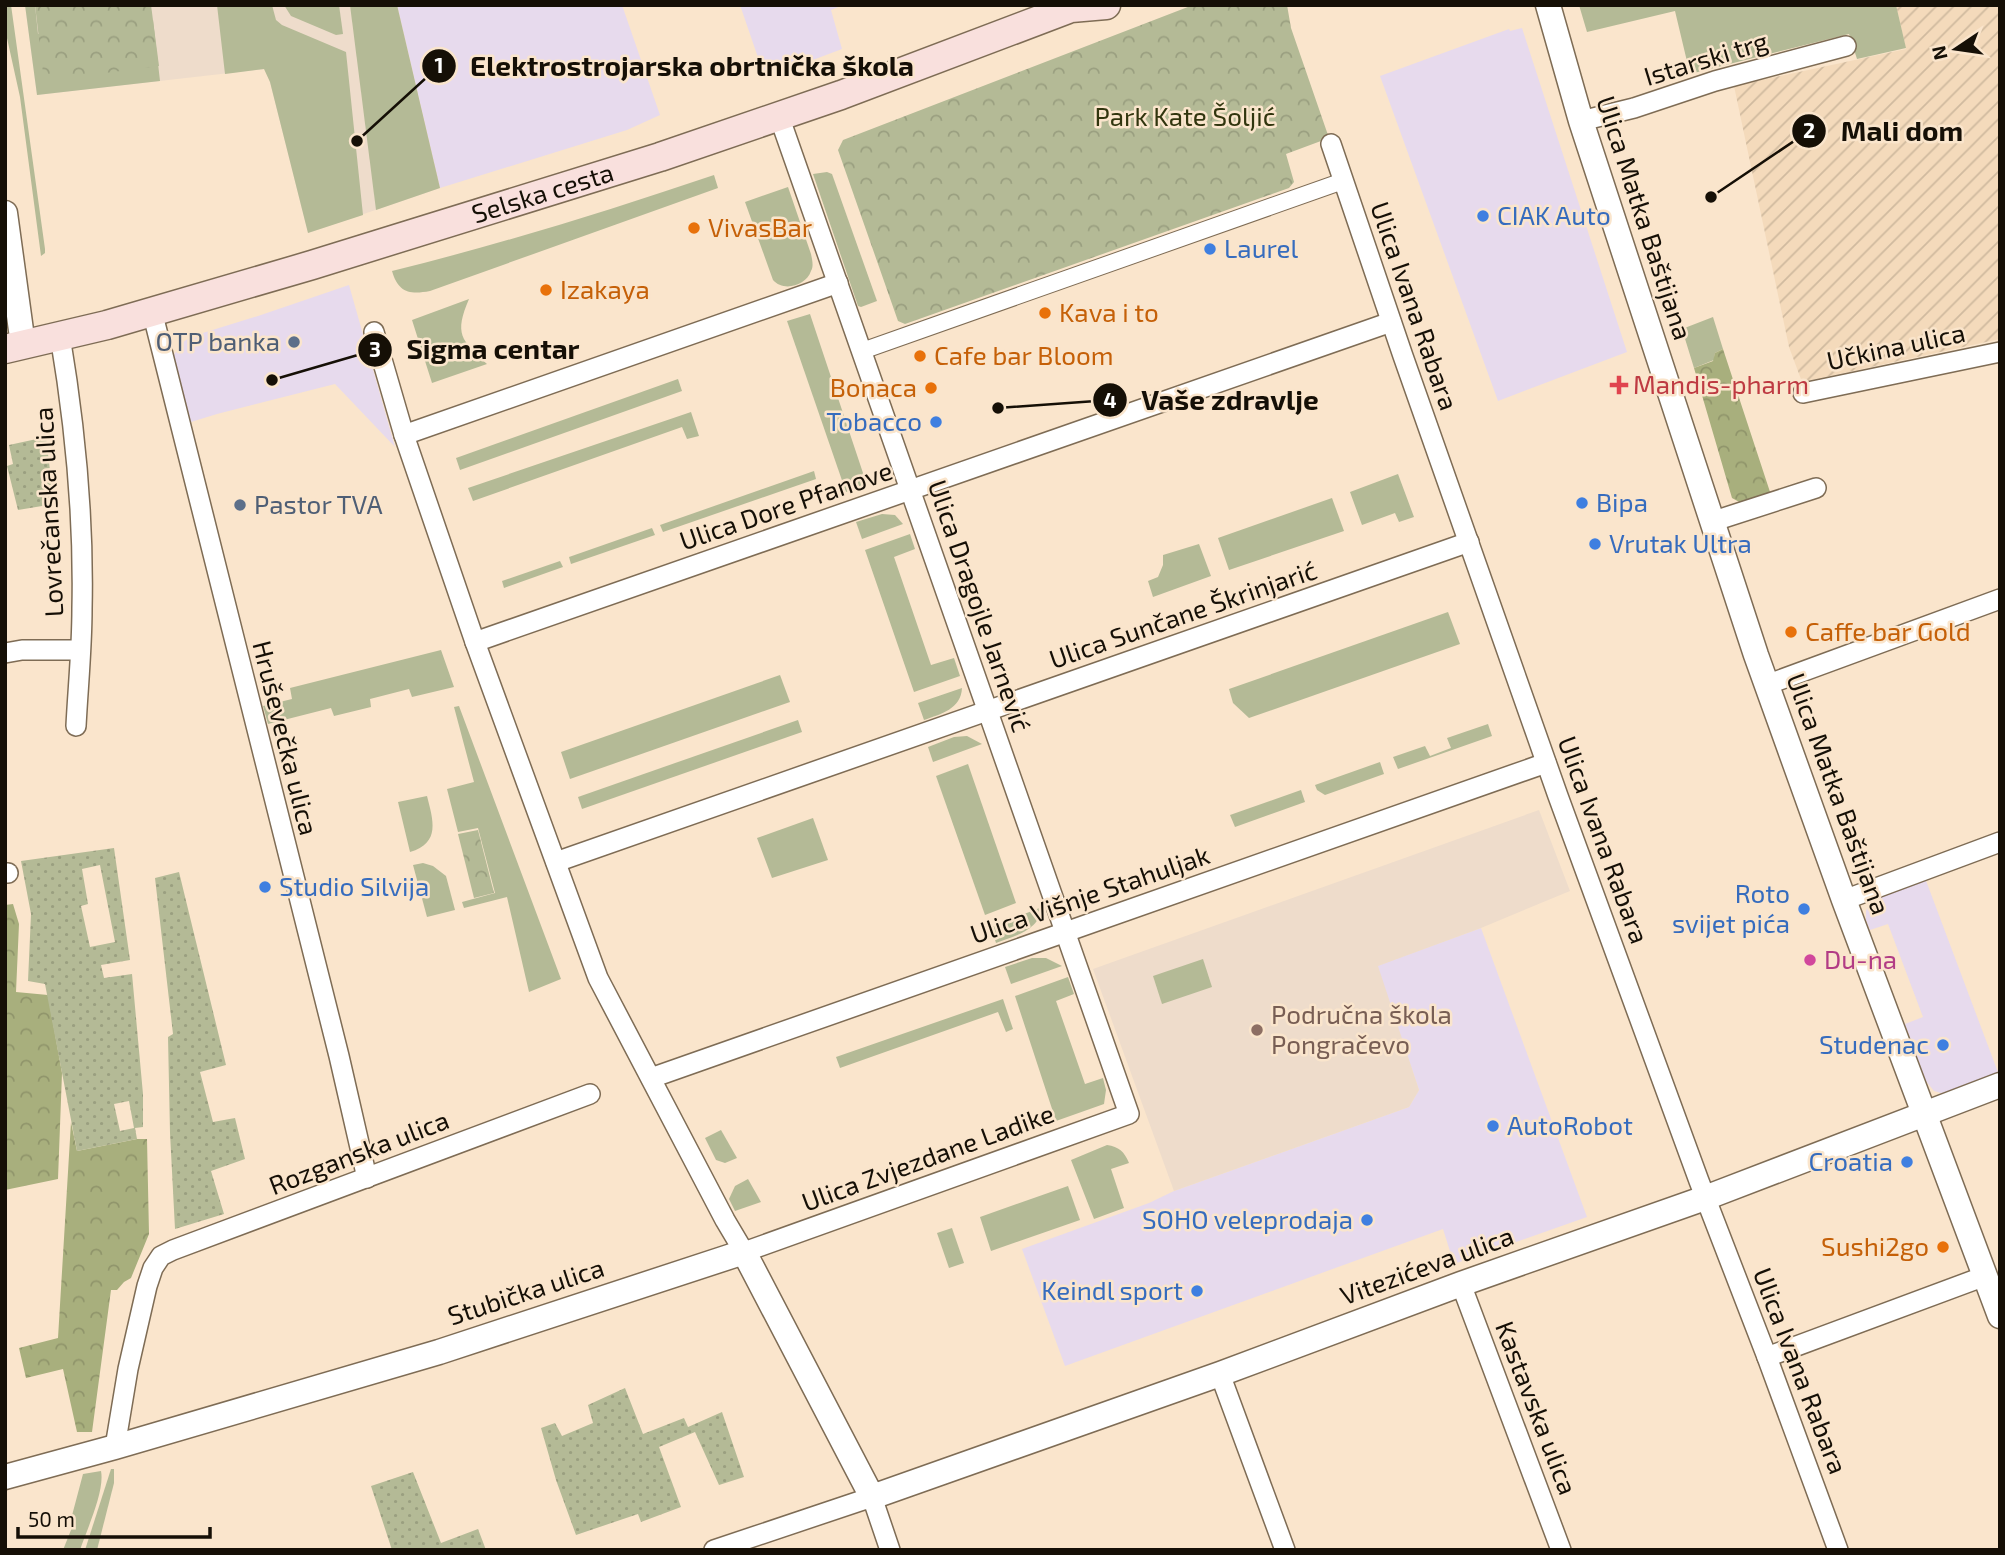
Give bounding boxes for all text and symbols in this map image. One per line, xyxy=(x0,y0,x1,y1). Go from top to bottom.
north arrow xyxy=(1921,14,1991,84)
street label: Istarski trg xyxy=(1640,24,1771,91)
callout: Elektrostrojarska obrtnička škola xyxy=(421,41,928,90)
text: N xyxy=(1926,44,1952,62)
text: Elektrostrojarska obrtnička škola xyxy=(470,48,914,82)
text: 1 xyxy=(434,52,444,77)
street label: Ulica Matka Baštijana xyxy=(1591,92,1700,343)
park label: Park Kate Šoljić xyxy=(1095,100,1275,131)
callout: Mali dom xyxy=(1792,106,1977,155)
text: Mali dom xyxy=(1841,113,1963,147)
text: 2 xyxy=(1803,117,1815,142)
street label: Selska cesta xyxy=(468,155,617,229)
street label: Ulica Ivana Rabara xyxy=(1365,197,1466,414)
place label: CIAK Auto xyxy=(1497,199,1611,230)
marker: CIAK Auto xyxy=(1475,208,1491,224)
place label: VivasBar xyxy=(708,211,812,242)
marker: VivasBar xyxy=(686,220,702,236)
place label: Laurel xyxy=(1224,232,1299,263)
marker: Laurel xyxy=(1202,241,1218,257)
place label: Izakaya xyxy=(560,273,650,304)
marker: Izakaya xyxy=(538,282,554,298)
place label: Kava i to xyxy=(1059,296,1159,327)
marker: Kava i to xyxy=(1037,305,1053,321)
street label: Učkina ulica xyxy=(1824,316,1968,375)
place label: OTP banka xyxy=(156,325,280,356)
callout: Sigma centar xyxy=(357,325,593,374)
text: Sigma centar xyxy=(406,331,580,365)
marker: OTP banka xyxy=(286,334,302,350)
text: 3 xyxy=(369,336,381,361)
place label: Cafe bar Bloom xyxy=(934,339,1113,370)
marker: Cafe bar Bloom xyxy=(912,348,928,364)
place label: Mandis-pharm xyxy=(1633,368,1809,399)
place label: Bonaca xyxy=(830,371,917,402)
callout: Vaše zdravlje xyxy=(1092,376,1333,425)
marker: Mandis-pharm xyxy=(1611,377,1627,393)
marker: Bonaca xyxy=(923,380,939,396)
text: Vaše zdravlje xyxy=(1141,382,1319,416)
text: 4 xyxy=(1103,387,1117,412)
place label: Tobacco xyxy=(826,405,922,436)
street label: Lovrečanska ulica xyxy=(27,406,68,618)
marker: Tobacco xyxy=(928,414,944,430)
street label: Ulica Dore Pfanove xyxy=(675,454,896,556)
street label: Ulica Dragojle Jarnević xyxy=(923,475,1038,736)
place label: Bipa xyxy=(1596,486,1648,517)
place label: Pastor TVA xyxy=(254,488,383,519)
marker: Bipa xyxy=(1574,495,1590,511)
marker: Pastor TVA xyxy=(232,497,248,513)
place label: Vrutak Ultra xyxy=(1609,527,1752,558)
marker: Vrutak Ultra xyxy=(1587,536,1603,552)
street label: Ulica Sunčane Škrinjarić xyxy=(1045,553,1320,674)
place label: Caffe bar Gold xyxy=(1805,615,1971,646)
marker: Caffe bar Gold xyxy=(1783,624,1799,640)
street label: Hruševečka ulica xyxy=(247,637,326,838)
street label: Ulica Matka Baštijana xyxy=(1781,669,1898,918)
street label: Ulica Ivana Rabara xyxy=(1553,732,1656,947)
street label: Ulica Višnje Stahuljak xyxy=(966,838,1213,949)
place label: Studio Silvija xyxy=(279,870,429,901)
place label: Roto svijet pića xyxy=(1672,877,1790,938)
marker: Studio Silvija xyxy=(257,879,273,895)
marker: Roto svijet pića xyxy=(1796,901,1812,917)
place label: Du-na xyxy=(1824,943,1897,974)
marker: Du-na xyxy=(1802,952,1818,968)
place label: Područna škola Pongračevo xyxy=(1271,998,1452,1059)
marker: Područna škola Pongračevo xyxy=(1249,1022,1265,1038)
place label: Studenac xyxy=(1819,1028,1929,1059)
marker: Studenac xyxy=(1935,1037,1951,1053)
street label: Ulica Zvjezdane Ladike xyxy=(797,1097,1058,1217)
street label: Rozganska ulica xyxy=(264,1103,453,1200)
place label: AutoRobot xyxy=(1507,1109,1633,1140)
marker: AutoRobot xyxy=(1485,1118,1501,1134)
place label: Croatia xyxy=(1808,1145,1893,1176)
marker: Croatia xyxy=(1899,1154,1915,1170)
place label: SOHO veleprodaja xyxy=(1142,1203,1353,1234)
marker: SOHO veleprodaja xyxy=(1359,1212,1375,1228)
street label: Vitezićeva ulica xyxy=(1336,1219,1517,1310)
place label: Sushi2go xyxy=(1821,1230,1929,1261)
marker: Sushi2go xyxy=(1935,1239,1951,1255)
street label: Stubička ulica xyxy=(444,1251,608,1330)
street label: Ulica Ivana Rabara xyxy=(1748,1263,1855,1478)
place label: Keindl sport xyxy=(1041,1274,1183,1305)
marker: Keindl sport xyxy=(1189,1283,1205,1299)
street label: Kastavska ulica xyxy=(1490,1316,1585,1499)
scale bar xyxy=(18,1496,210,1540)
text: 50 m xyxy=(28,1506,75,1531)

